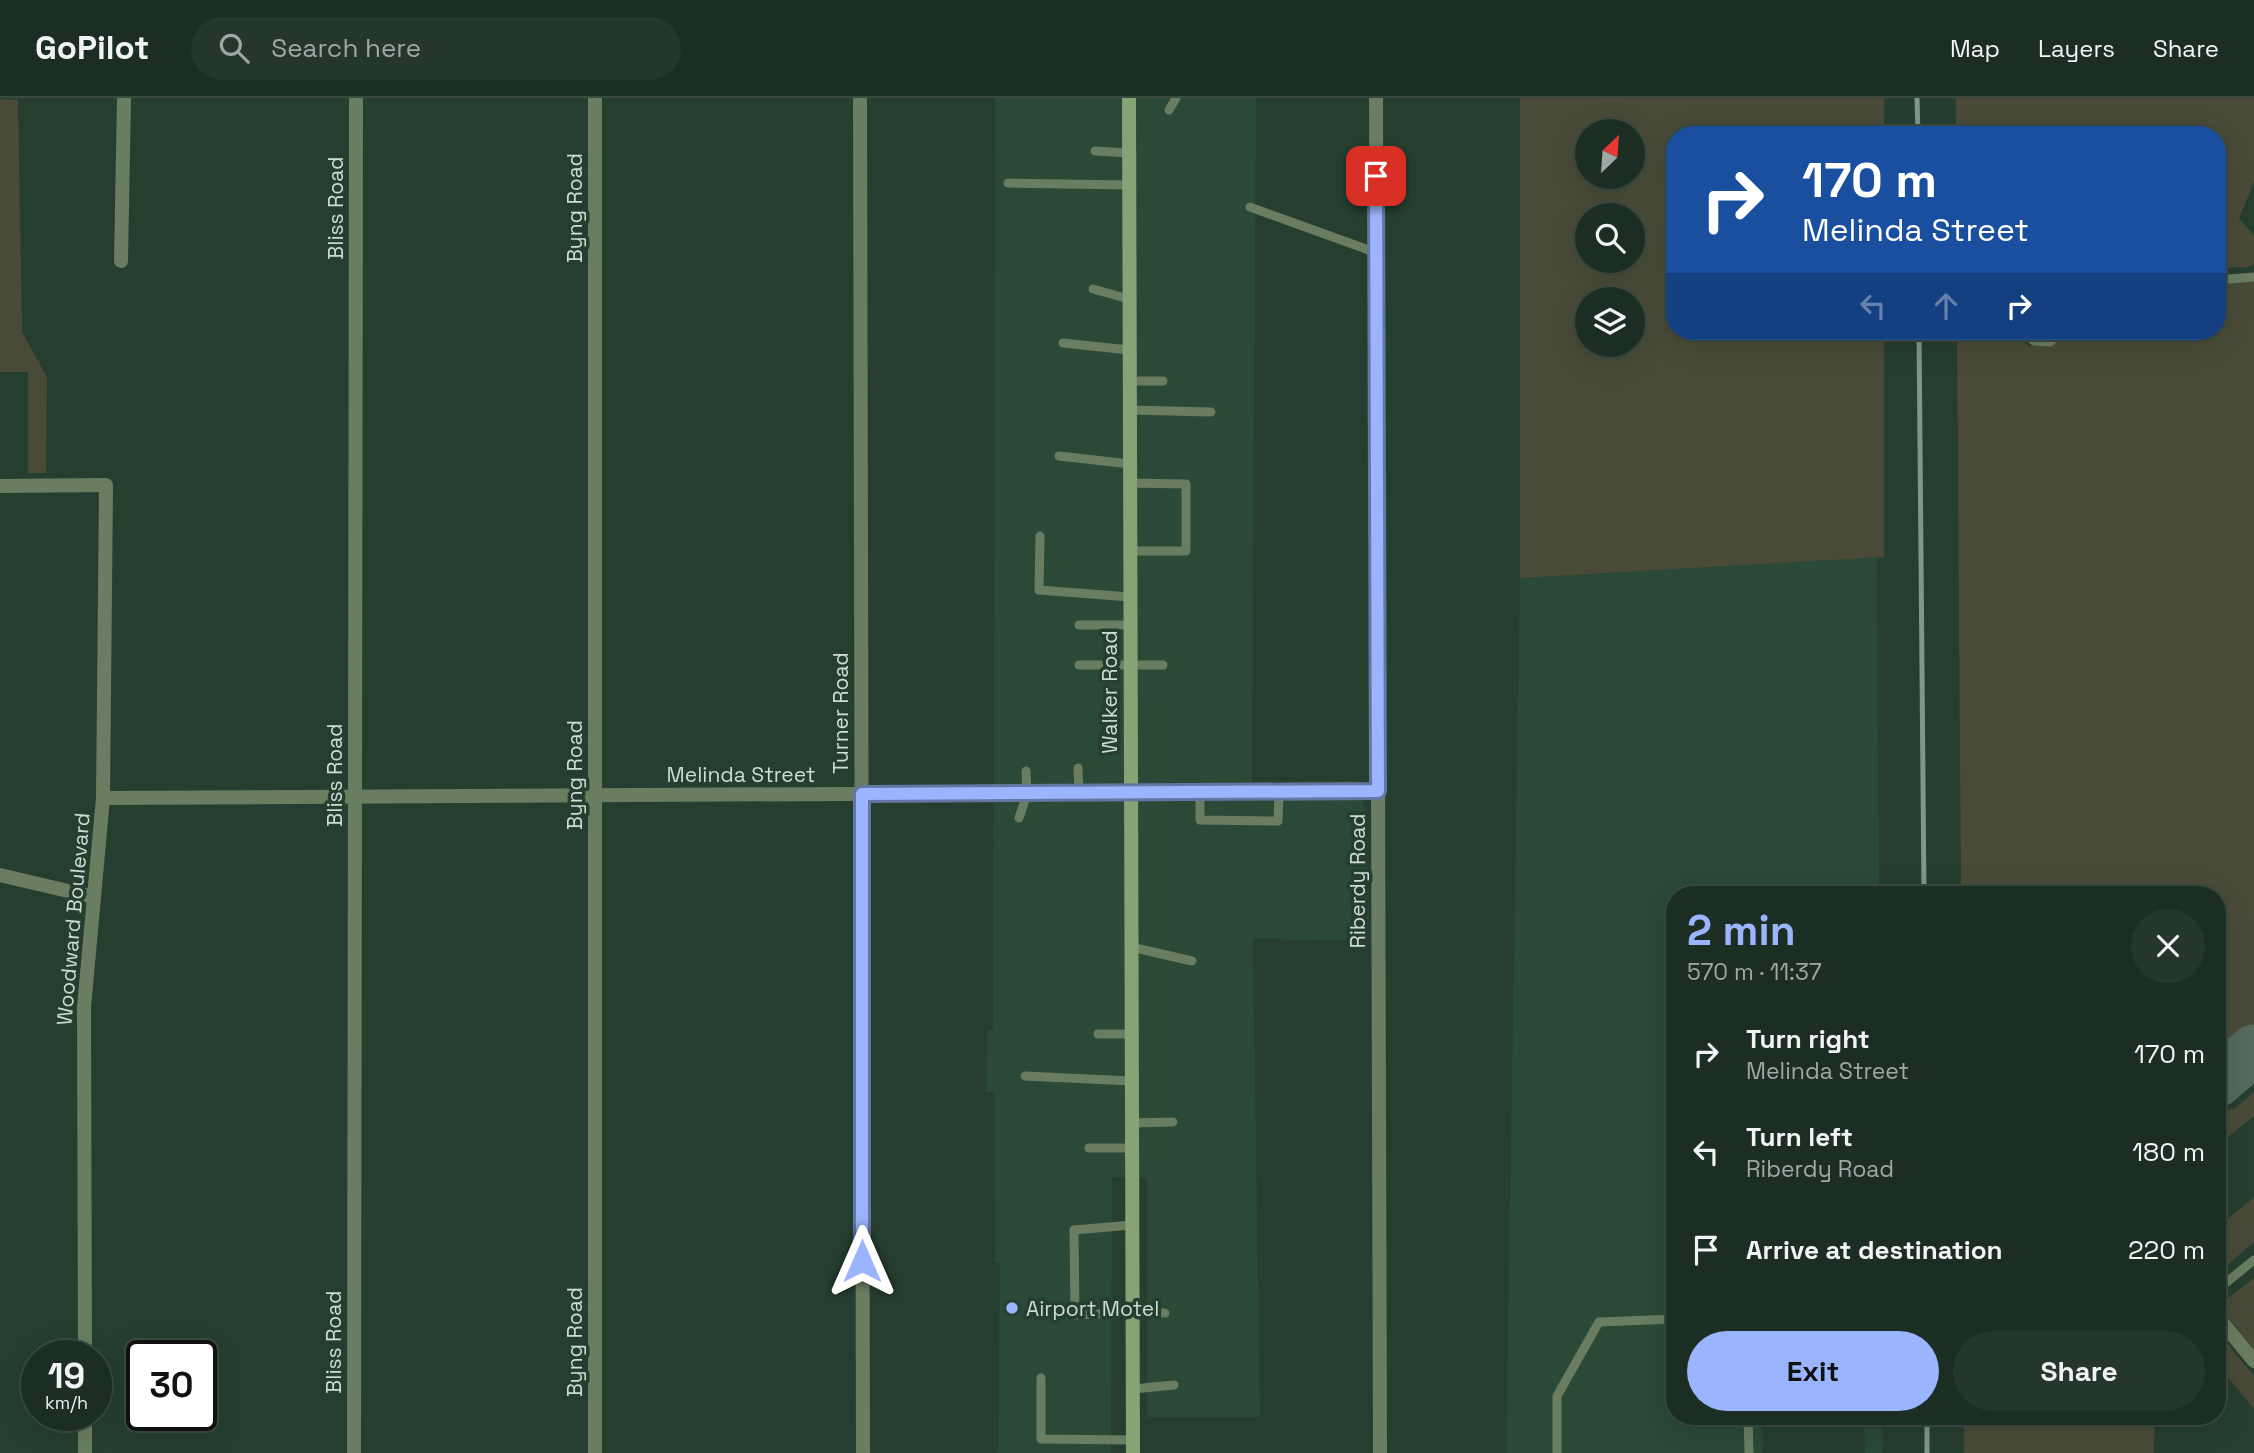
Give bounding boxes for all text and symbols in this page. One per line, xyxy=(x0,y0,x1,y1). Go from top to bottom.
search box xyxy=(191,17,681,80)
text: GoPilot xyxy=(35,27,149,69)
icon: search xyxy=(215,29,253,67)
text: Search here xyxy=(271,31,421,65)
text: Map xyxy=(1950,33,2000,64)
text: Layers xyxy=(2038,33,2115,64)
text: Share xyxy=(2153,33,2219,64)
north arrow xyxy=(1575,119,1645,189)
map controls xyxy=(1575,119,1645,357)
pin xyxy=(1346,146,1406,206)
text: 170 m xyxy=(1802,149,1937,211)
street label: Byng Road xyxy=(561,153,588,263)
icon: right xyxy=(1687,154,1778,245)
street label: Bliss Road xyxy=(322,156,349,260)
icon: arrive xyxy=(1357,157,1395,195)
button: search xyxy=(1575,203,1645,273)
text: Melinda Street xyxy=(1802,210,2029,250)
button: layers xyxy=(1575,287,1645,357)
icon: left xyxy=(1854,287,1892,325)
icon: ahead xyxy=(1927,287,1965,325)
icon: right xyxy=(2000,287,2038,325)
street label: Walker Road xyxy=(1096,630,1123,754)
street label: Turner Road xyxy=(827,652,854,774)
street label: Byng Road xyxy=(561,720,588,830)
street label: Bliss Road xyxy=(321,723,348,827)
street label: Melinda Street xyxy=(667,761,815,788)
street label: Woodward Boulevard xyxy=(50,811,96,1027)
street label: Riberdy Road xyxy=(1344,813,1371,949)
text: 2 min xyxy=(1687,904,1796,957)
button: close xyxy=(2131,909,2205,983)
text: 570 m · 11:37 xyxy=(1687,957,1822,987)
text: Turn right xyxy=(1746,1022,1870,1056)
icon: right xyxy=(1687,1035,1725,1073)
text: 170 m xyxy=(2134,1037,2205,1071)
text: Melinda Street xyxy=(1746,1056,1909,1086)
text: Turn left xyxy=(1746,1120,1853,1154)
icon: left xyxy=(1687,1133,1725,1171)
text: 180 m xyxy=(2132,1135,2205,1169)
text: Riberdy Road xyxy=(1746,1154,1894,1184)
position arrow xyxy=(825,1224,899,1298)
icon: arrive xyxy=(1687,1231,1725,1269)
text: Arrive at destination xyxy=(1746,1233,2003,1267)
text: 220 m xyxy=(2128,1233,2205,1267)
street label: Byng Road xyxy=(561,1287,588,1397)
street label: Bliss Road xyxy=(320,1290,347,1394)
place label: Airport Motel xyxy=(1026,1295,1159,1322)
marker: Airport Motel xyxy=(1004,1300,1020,1316)
button: Exit xyxy=(1687,1331,1939,1411)
button: Share xyxy=(1953,1331,2205,1411)
speed limit sign: 30 xyxy=(126,1340,217,1431)
text: 19 xyxy=(48,1354,85,1398)
text: km/h xyxy=(45,1391,88,1414)

